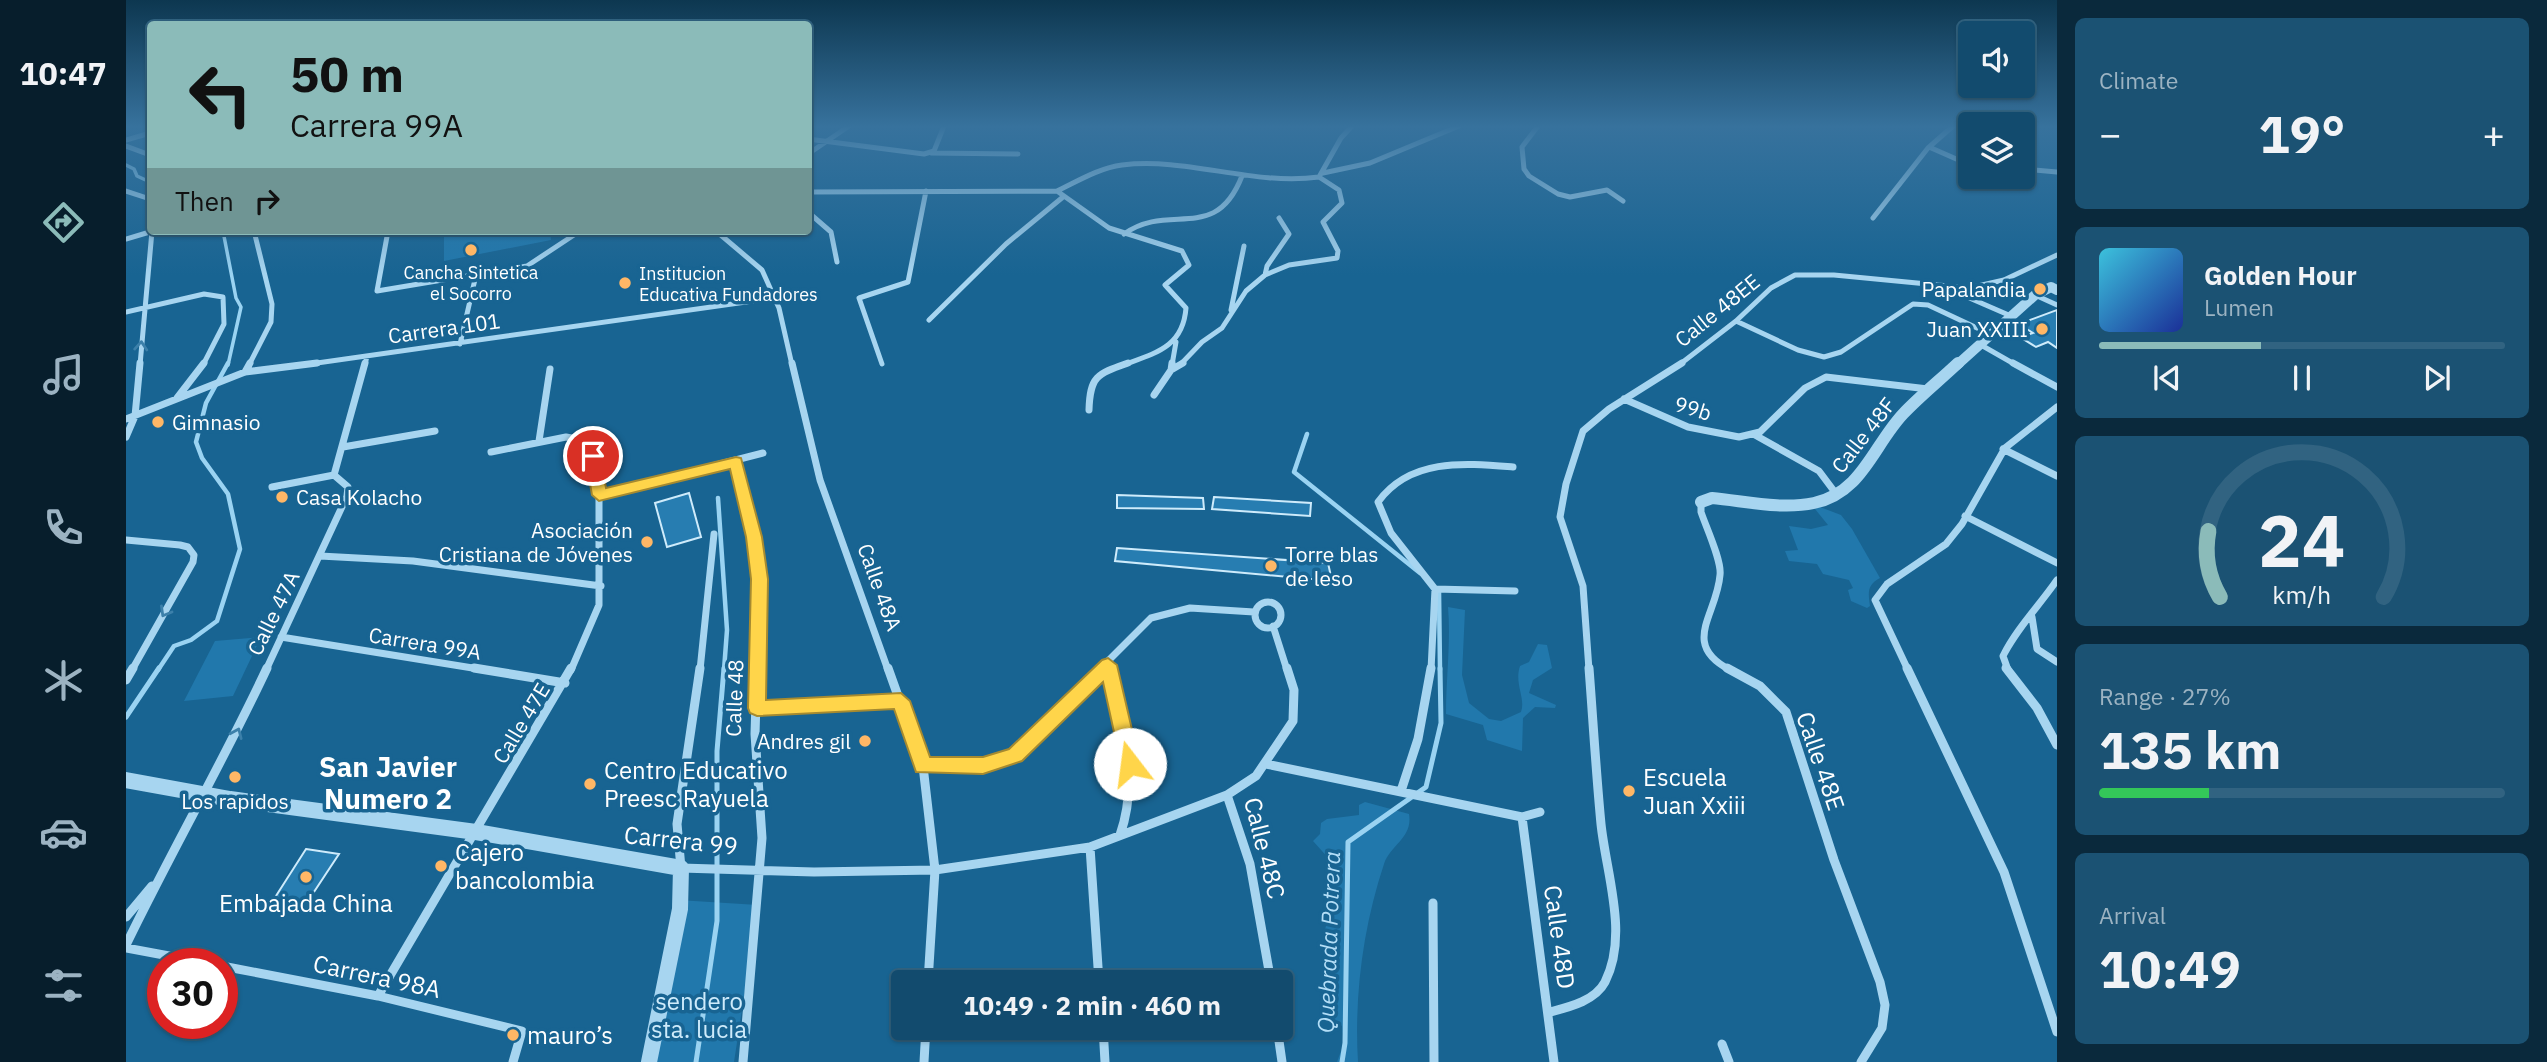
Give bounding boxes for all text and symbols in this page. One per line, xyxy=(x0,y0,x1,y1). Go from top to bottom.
map controls xyxy=(1958,21,2035,189)
button: sound xyxy=(1958,21,2035,98)
text: 50 m xyxy=(290,42,404,105)
icon: left xyxy=(175,49,266,140)
text: 10:47 xyxy=(19,52,107,94)
text: Climate xyxy=(2099,65,2178,95)
text: 19° xyxy=(2259,100,2345,167)
text: Carrera 99A xyxy=(290,104,463,146)
text: − xyxy=(2099,109,2122,158)
text: + xyxy=(2482,109,2505,158)
button: layers xyxy=(1958,112,2035,189)
icon: right xyxy=(248,182,286,220)
text: Then xyxy=(175,184,234,218)
icon: directions xyxy=(39,198,88,247)
marker: Cancha Sintetica el Socorro xyxy=(463,242,479,258)
text: Golden Hour xyxy=(2204,258,2357,292)
place label: Cancha Sintetica el Socorro xyxy=(404,261,539,305)
place label: Institucion Educativa Fundadores xyxy=(639,262,818,306)
street label: Calle 48EE xyxy=(1669,267,1765,353)
marker: Institucion Educativa Fundadores xyxy=(617,275,633,291)
place label: Papalandia xyxy=(1921,275,2026,303)
marker: Papalandia xyxy=(2032,281,2048,297)
text: Lumen xyxy=(2204,292,2274,322)
street label: Carrera 101 xyxy=(386,306,502,350)
place label: Juan XXIII xyxy=(1926,315,2028,343)
marker: Juan XXIII xyxy=(2034,321,2050,337)
one-way arrow xyxy=(133,340,148,351)
icon: music xyxy=(39,350,88,399)
icon: previous xyxy=(2148,359,2186,397)
icon: pause xyxy=(2283,359,2321,397)
icon: next xyxy=(2418,359,2456,397)
street label: 99b xyxy=(1671,389,1715,427)
street label: Calle 48F xyxy=(1825,391,1901,479)
place label: Gimnasio xyxy=(172,408,261,436)
marker: Gimnasio xyxy=(150,414,166,430)
pin xyxy=(563,426,623,486)
icon: arrive xyxy=(574,437,612,475)
place label: Casa Kolacho xyxy=(296,483,422,511)
marker: Casa Kolacho xyxy=(274,489,290,505)
text: 24 xyxy=(2258,492,2346,587)
icon: phone xyxy=(39,503,88,552)
place label: Asociación Cristiana de Jóvenes xyxy=(439,516,633,568)
marker: Asociación Cristiana de Jóvenes xyxy=(639,534,655,550)
street label: Calle 48A xyxy=(851,540,909,634)
place label: Torre blas de leso xyxy=(1285,540,1379,592)
marker: Torre blas de leso xyxy=(1263,558,1279,574)
street label: Calle 47A xyxy=(241,566,305,660)
text: km/h xyxy=(2273,578,2331,611)
one-way arrow xyxy=(160,605,173,618)
street label: Carrera 99A xyxy=(367,620,483,666)
icon: climate xyxy=(39,656,88,705)
street label: Calle 48 xyxy=(719,659,749,737)
street label: Calle 47E xyxy=(486,677,556,769)
text: Range · 27% xyxy=(2099,681,2231,711)
street label: Calle 48E xyxy=(1789,707,1853,815)
text: 135 km xyxy=(2099,716,2281,783)
one-way arrow xyxy=(229,727,243,740)
place label: Andres gil xyxy=(757,727,851,755)
position arrow xyxy=(1093,727,1167,801)
marker: Andres gil xyxy=(857,733,873,749)
district label: San Javier Numero 2 xyxy=(319,748,457,817)
place label: Centro Educativo Preesc Rayuela xyxy=(604,754,788,814)
place label: Escuela Juan Xxiii xyxy=(1643,761,1746,821)
marker: Los rapidos xyxy=(227,769,243,785)
marker: Centro Educativo Preesc Rayuela xyxy=(582,776,598,792)
marker: Escuela Juan Xxiii xyxy=(1621,783,1637,799)
place label: Los rapidos xyxy=(181,787,289,815)
street label: Calle 48C xyxy=(1237,794,1293,902)
icon: car xyxy=(39,808,88,857)
street label: Carrera 99 xyxy=(622,818,740,862)
place label: Cajero bancolombia xyxy=(455,836,595,896)
water label: Quebrada Potrera xyxy=(1310,851,1346,1033)
marker: Cajero bancolombia xyxy=(433,858,449,874)
marker: Embajada China xyxy=(298,869,314,885)
street label: Calle 48D xyxy=(1537,883,1583,991)
place label: Embajada China xyxy=(219,887,393,919)
text: Arrival xyxy=(2099,900,2166,930)
text: 10:49 xyxy=(2099,935,2241,1002)
street label: Carrera 98A xyxy=(310,947,444,1005)
speed limit sign: 30 xyxy=(147,948,238,1039)
icon: filters xyxy=(39,961,88,1010)
park label: sendero sta. lucia xyxy=(651,985,747,1045)
text: 10:49 · 2 min · 460 m xyxy=(963,988,1221,1022)
place label: mauro’s xyxy=(527,1019,613,1051)
marker: mauro’s xyxy=(505,1027,521,1043)

